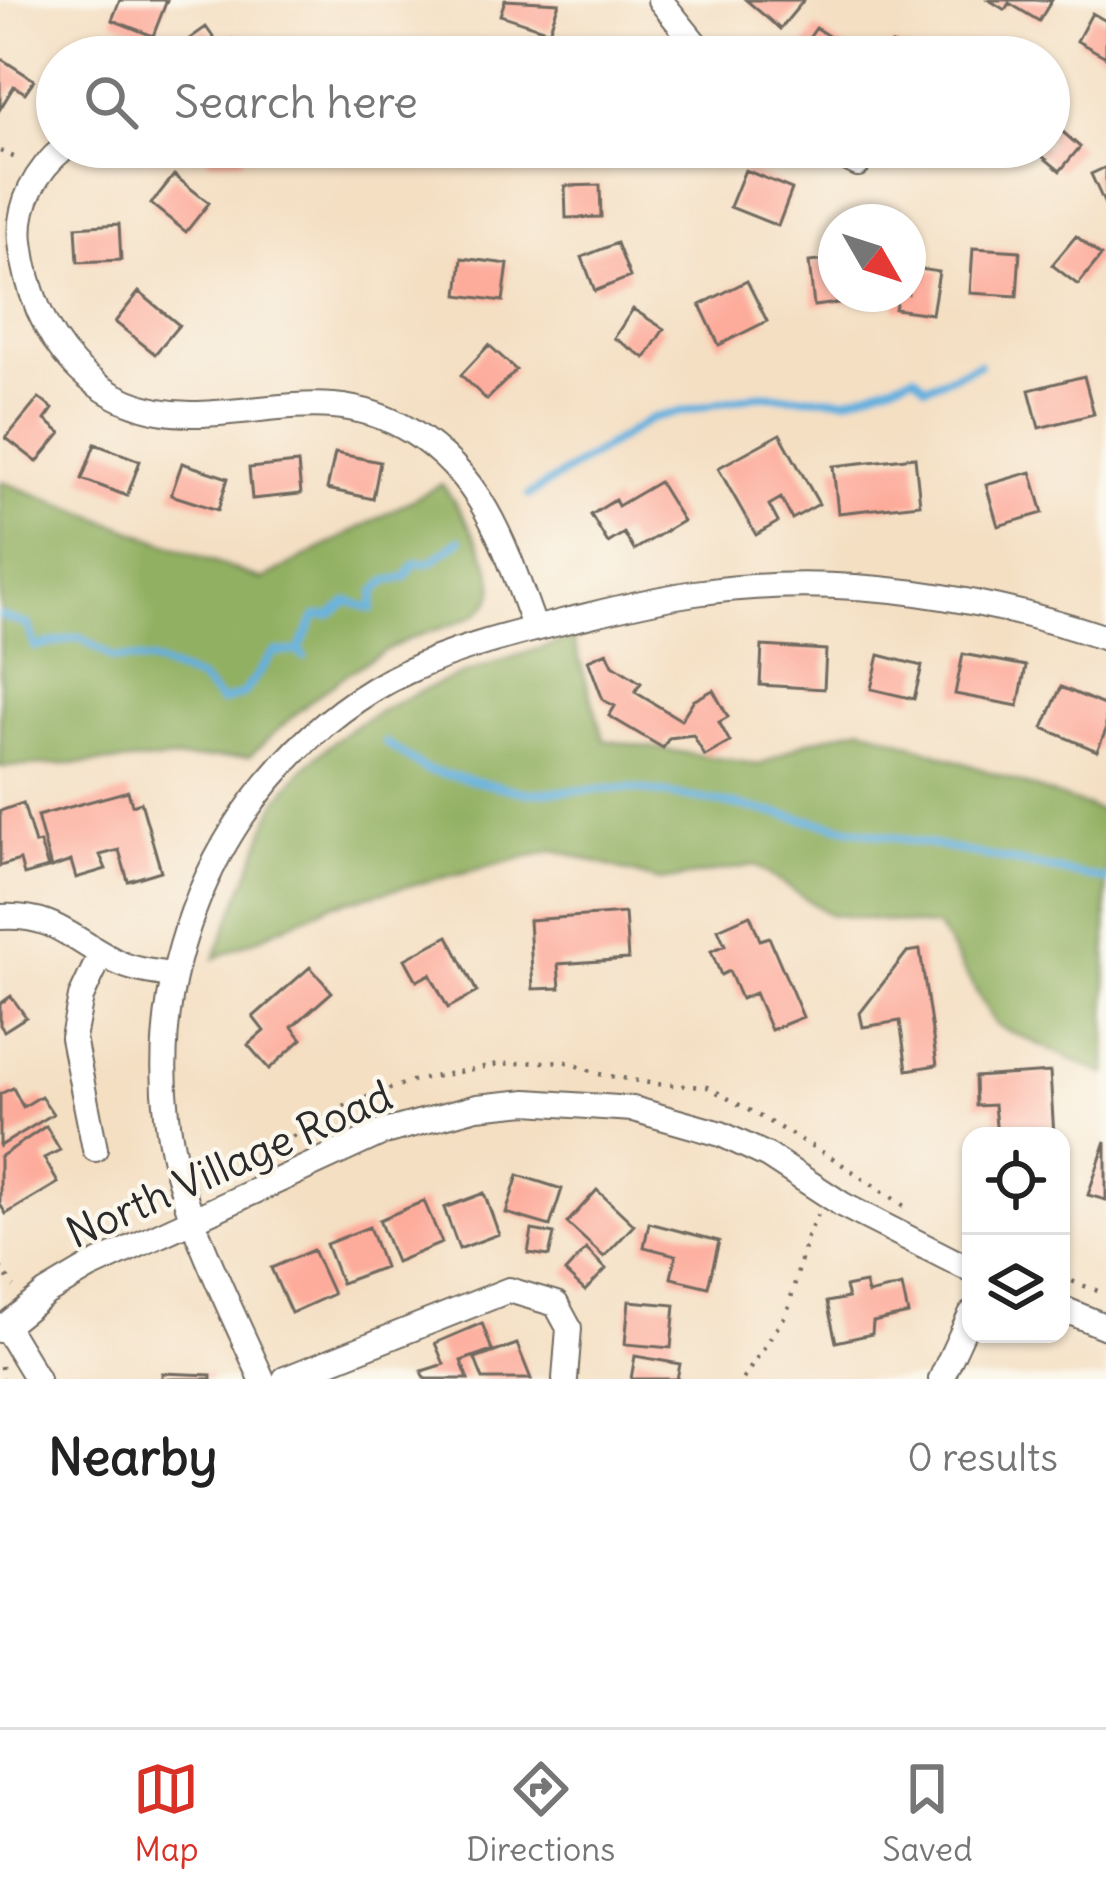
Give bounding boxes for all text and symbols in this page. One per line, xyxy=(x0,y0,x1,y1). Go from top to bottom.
search box xyxy=(36,36,1070,168)
icon: search xyxy=(78,69,144,135)
text: Search here xyxy=(174,74,418,130)
north arrow xyxy=(818,204,926,312)
street label: North Village Road xyxy=(58,1069,400,1259)
map controls xyxy=(962,1127,1070,1343)
button: locate xyxy=(962,1127,1070,1235)
button: layers xyxy=(962,1235,1070,1343)
text: Nearby xyxy=(48,1425,217,1489)
text: 0 results xyxy=(907,1433,1058,1482)
tab: Map xyxy=(133,1756,199,1870)
tab: Directions xyxy=(466,1756,615,1870)
tab: Saved xyxy=(882,1756,973,1870)

